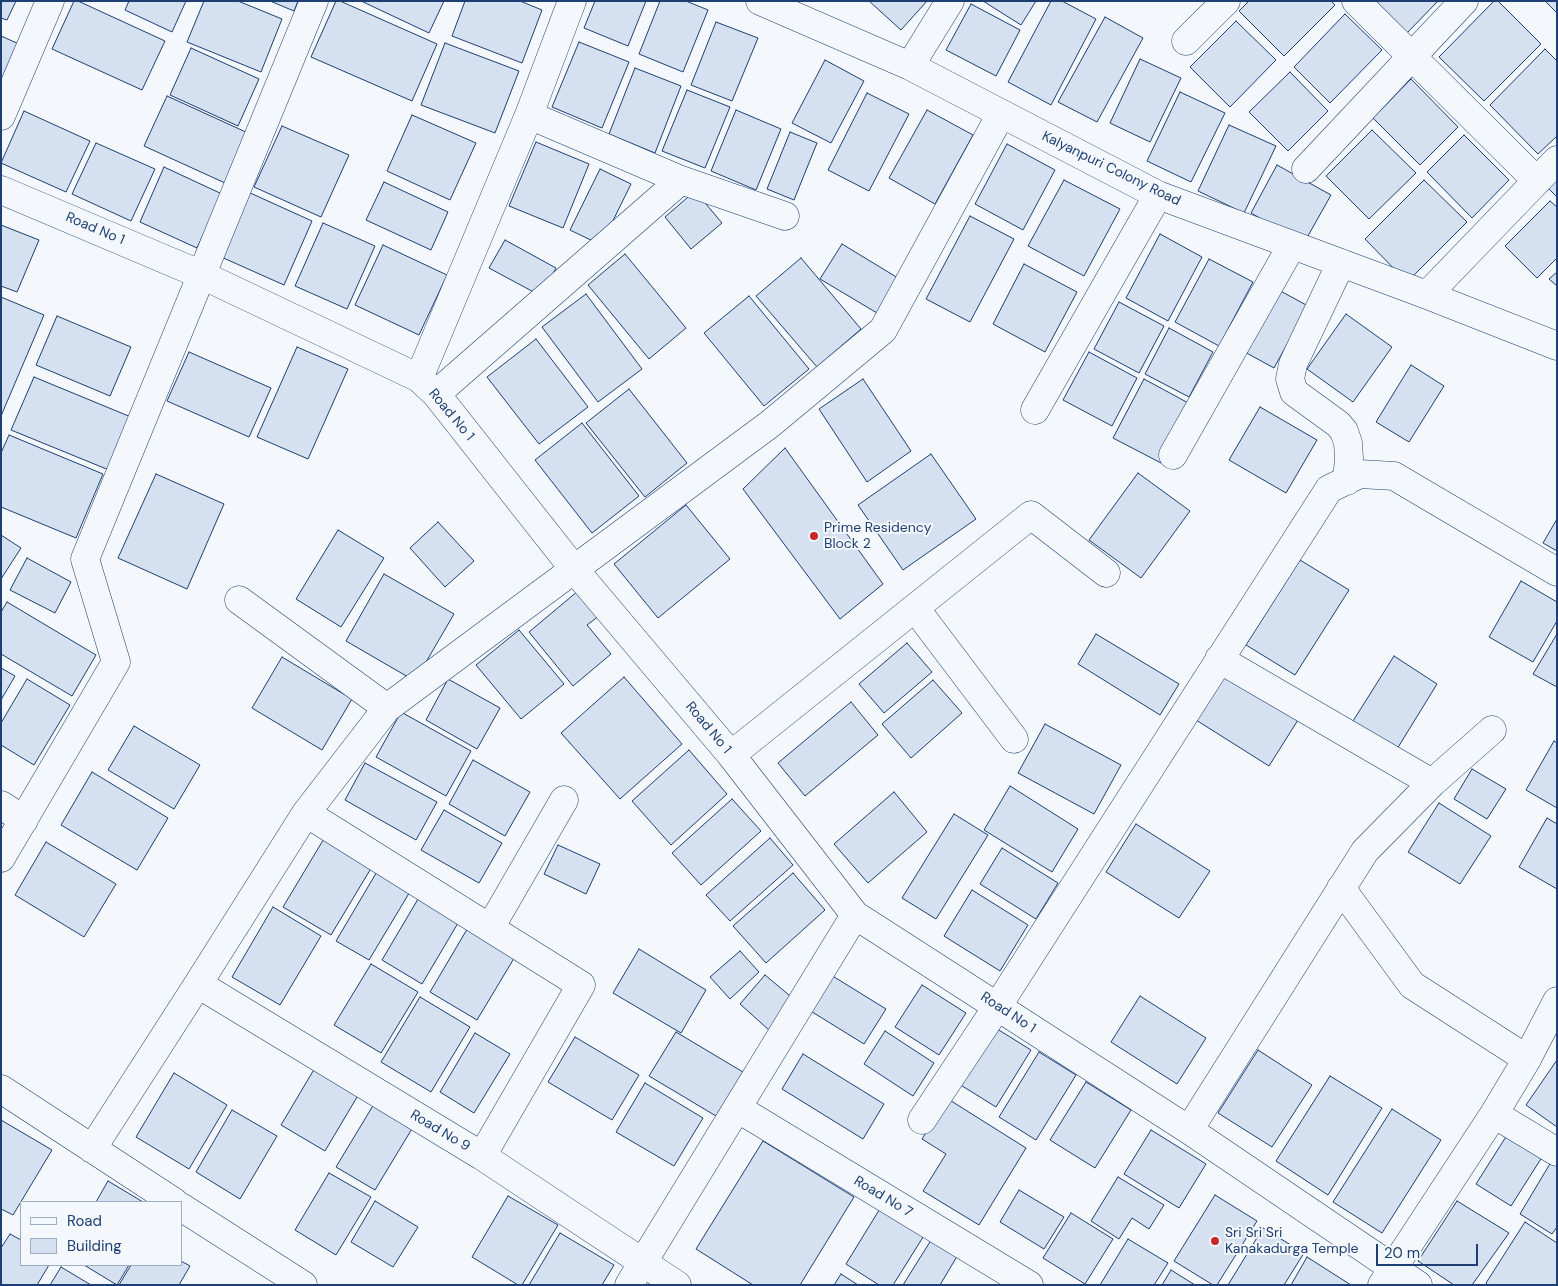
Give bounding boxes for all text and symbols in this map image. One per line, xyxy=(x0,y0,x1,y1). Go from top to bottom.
street label: Kalyanpuri Colony Road xyxy=(1039,128,1183,210)
street label: Road No 1 xyxy=(63,209,127,249)
street label: Road No 1 xyxy=(425,386,477,444)
place label: Prime Residency Block 2 xyxy=(824,520,932,552)
marker: Prime Residency Block 2 xyxy=(808,530,820,542)
street label: Road No 1 xyxy=(682,699,734,757)
street label: Road No 1 xyxy=(977,989,1039,1037)
street label: Road No 9 xyxy=(407,1107,473,1155)
street label: Road No 7 xyxy=(851,1173,915,1221)
legend xyxy=(20,1201,182,1266)
text: Road xyxy=(67,1211,102,1231)
place label: Sri Sri Sri Kanakadurga Temple xyxy=(1225,1225,1359,1258)
scale bar xyxy=(1378,1234,1480,1266)
marker: Sri Sri Sri Kanakadurga Temple xyxy=(1209,1235,1221,1247)
text: Building xyxy=(67,1236,122,1256)
text: 20 m xyxy=(1384,1243,1420,1263)

